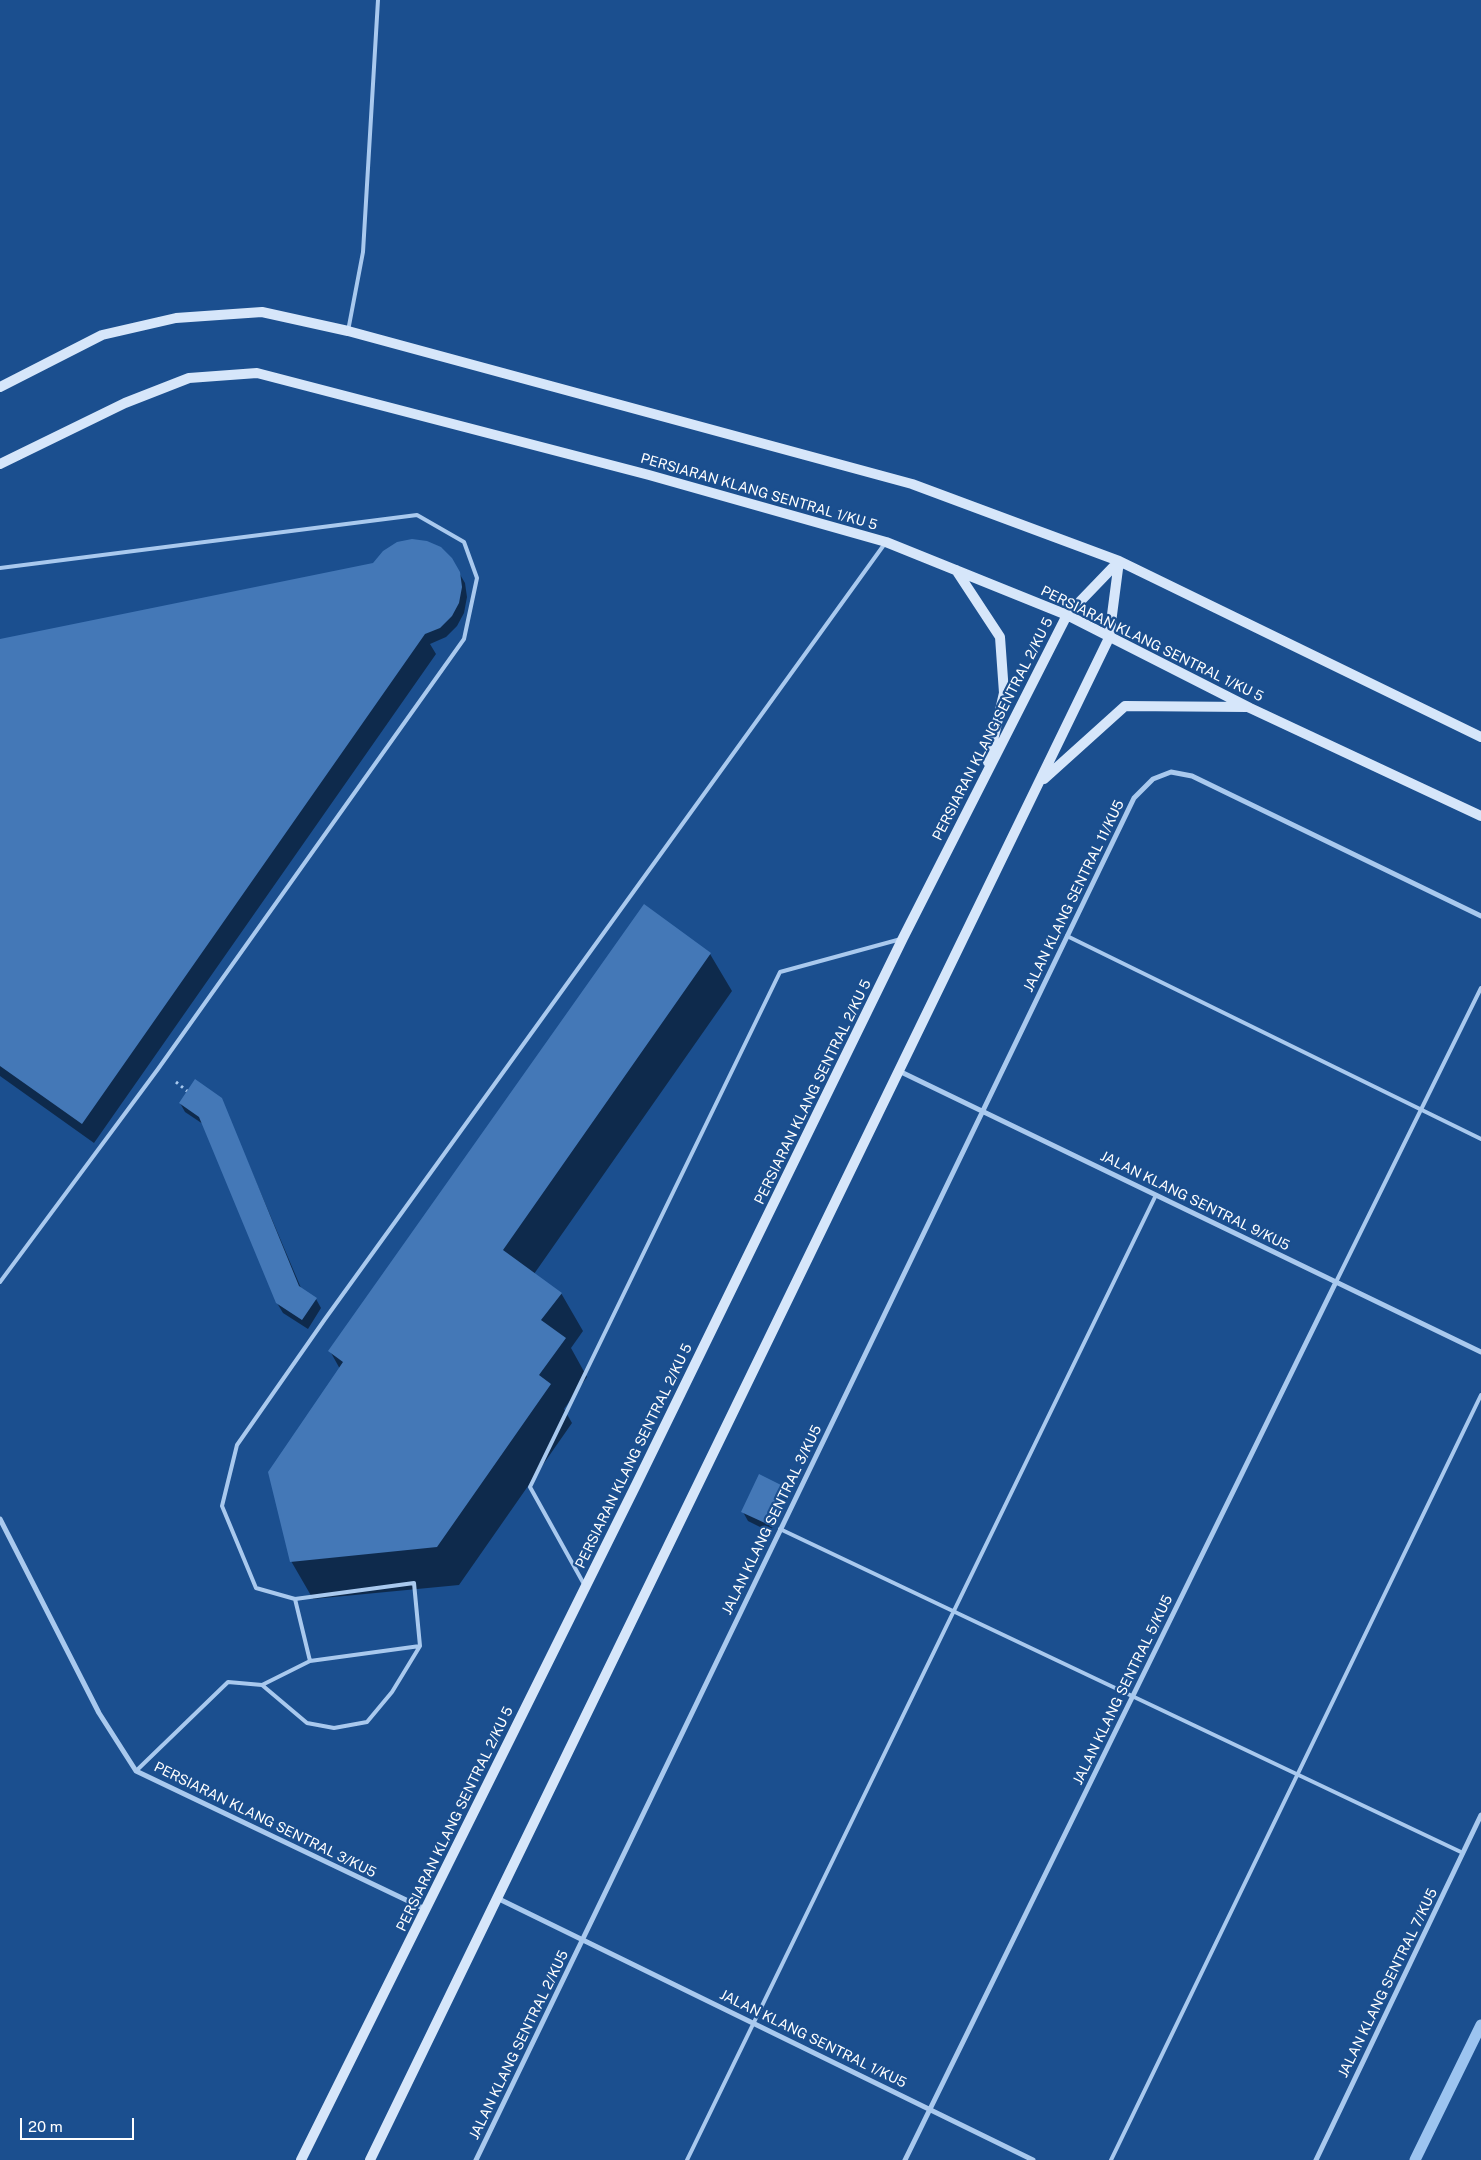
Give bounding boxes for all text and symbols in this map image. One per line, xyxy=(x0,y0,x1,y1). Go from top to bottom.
street label: PERSIARAN KLANG SENTRAL 1/KU 5 xyxy=(639,450,879,534)
street label: PERSIARAN KLANG SENTRAL 1/KU 5 xyxy=(1038,583,1266,705)
street label: PERSIARAN KLANG SENTRAL 2/KU 5 xyxy=(929,615,1057,843)
street label: JALAN KLANG SENTRAL 11/KU5 xyxy=(1020,797,1128,995)
street label: PERSIARAN KLANG SENTRAL 2/KU 5 xyxy=(751,977,875,1207)
street label: JALAN KLANG SENTRAL 9/KU5 xyxy=(1098,1148,1292,1254)
street label: PERSIARAN KLANG SENTRAL 2/KU 5 xyxy=(572,1341,696,1571)
street label: JALAN KLANG SENTRAL 3/KU5 xyxy=(719,1422,825,1618)
street label: JALAN KLANG SENTRAL 5/KU5 xyxy=(1070,1592,1176,1788)
street label: PERSIARAN KLANG SENTRAL 2/KU 5 xyxy=(393,1704,517,1934)
street label: PERSIARAN KLANG SENTRAL 3/KU5 xyxy=(151,1759,379,1881)
street label: JALAN KLANG SENTRAL 7/KU5 xyxy=(1335,1886,1441,2080)
street label: JALAN KLANG SENTRAL 2/KU5 xyxy=(466,1948,572,2142)
street label: JALAN KLANG SENTRAL 1/KU5 xyxy=(717,1986,909,2092)
scale bar xyxy=(22,2108,136,2140)
text: 20 m xyxy=(28,2118,63,2135)

